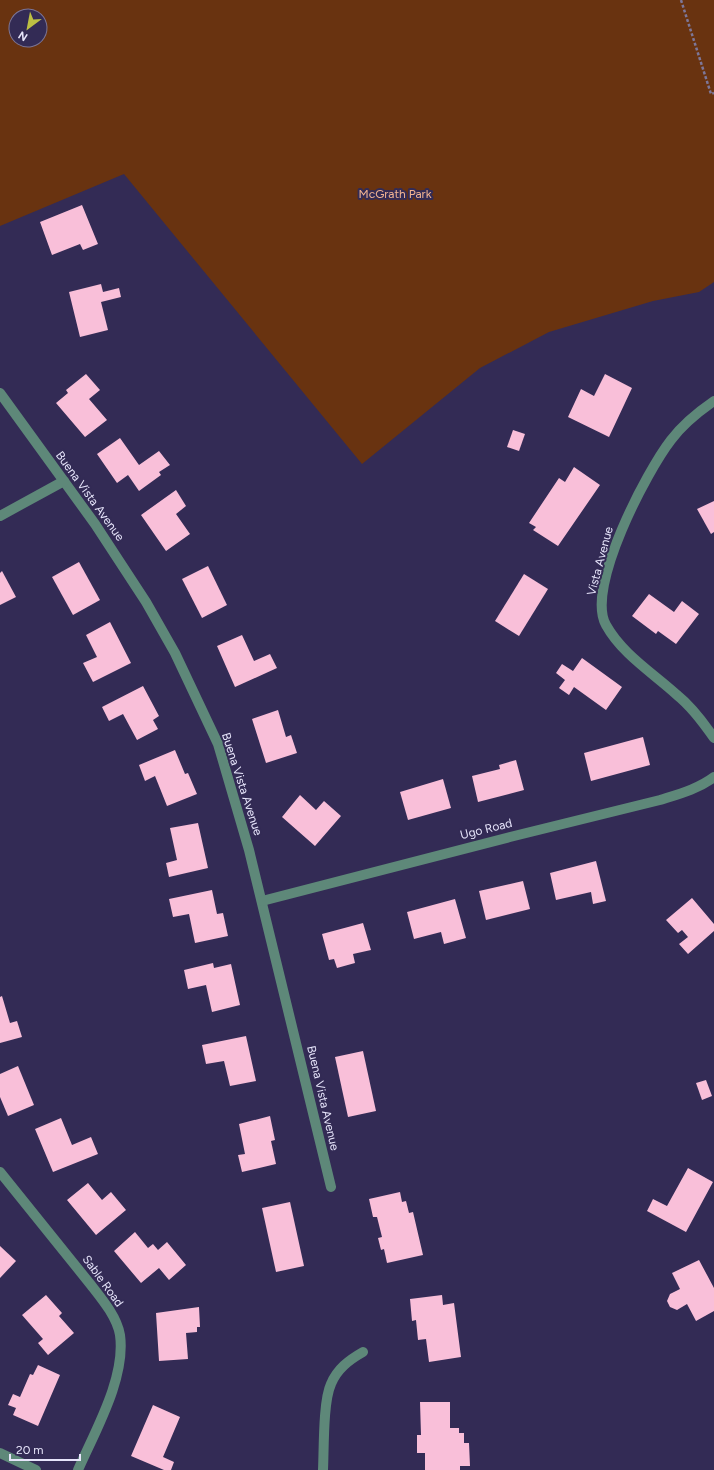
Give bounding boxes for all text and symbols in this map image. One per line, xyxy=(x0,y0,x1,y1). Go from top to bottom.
north arrow xyxy=(8,8,48,48)
text: N xyxy=(16,28,30,44)
park label: McGrath Park xyxy=(359,187,432,201)
street label: Buena Vista Avenue xyxy=(53,449,127,544)
street label: Vista Avenue xyxy=(584,525,616,597)
street label: Buena Vista Avenue xyxy=(219,731,265,838)
street label: Ugo Road xyxy=(459,816,513,842)
street label: Buena Vista Avenue xyxy=(304,1044,342,1152)
street label: Sable Road xyxy=(80,1252,126,1310)
scale bar xyxy=(10,1436,80,1462)
text: 20 m xyxy=(16,1443,44,1457)

